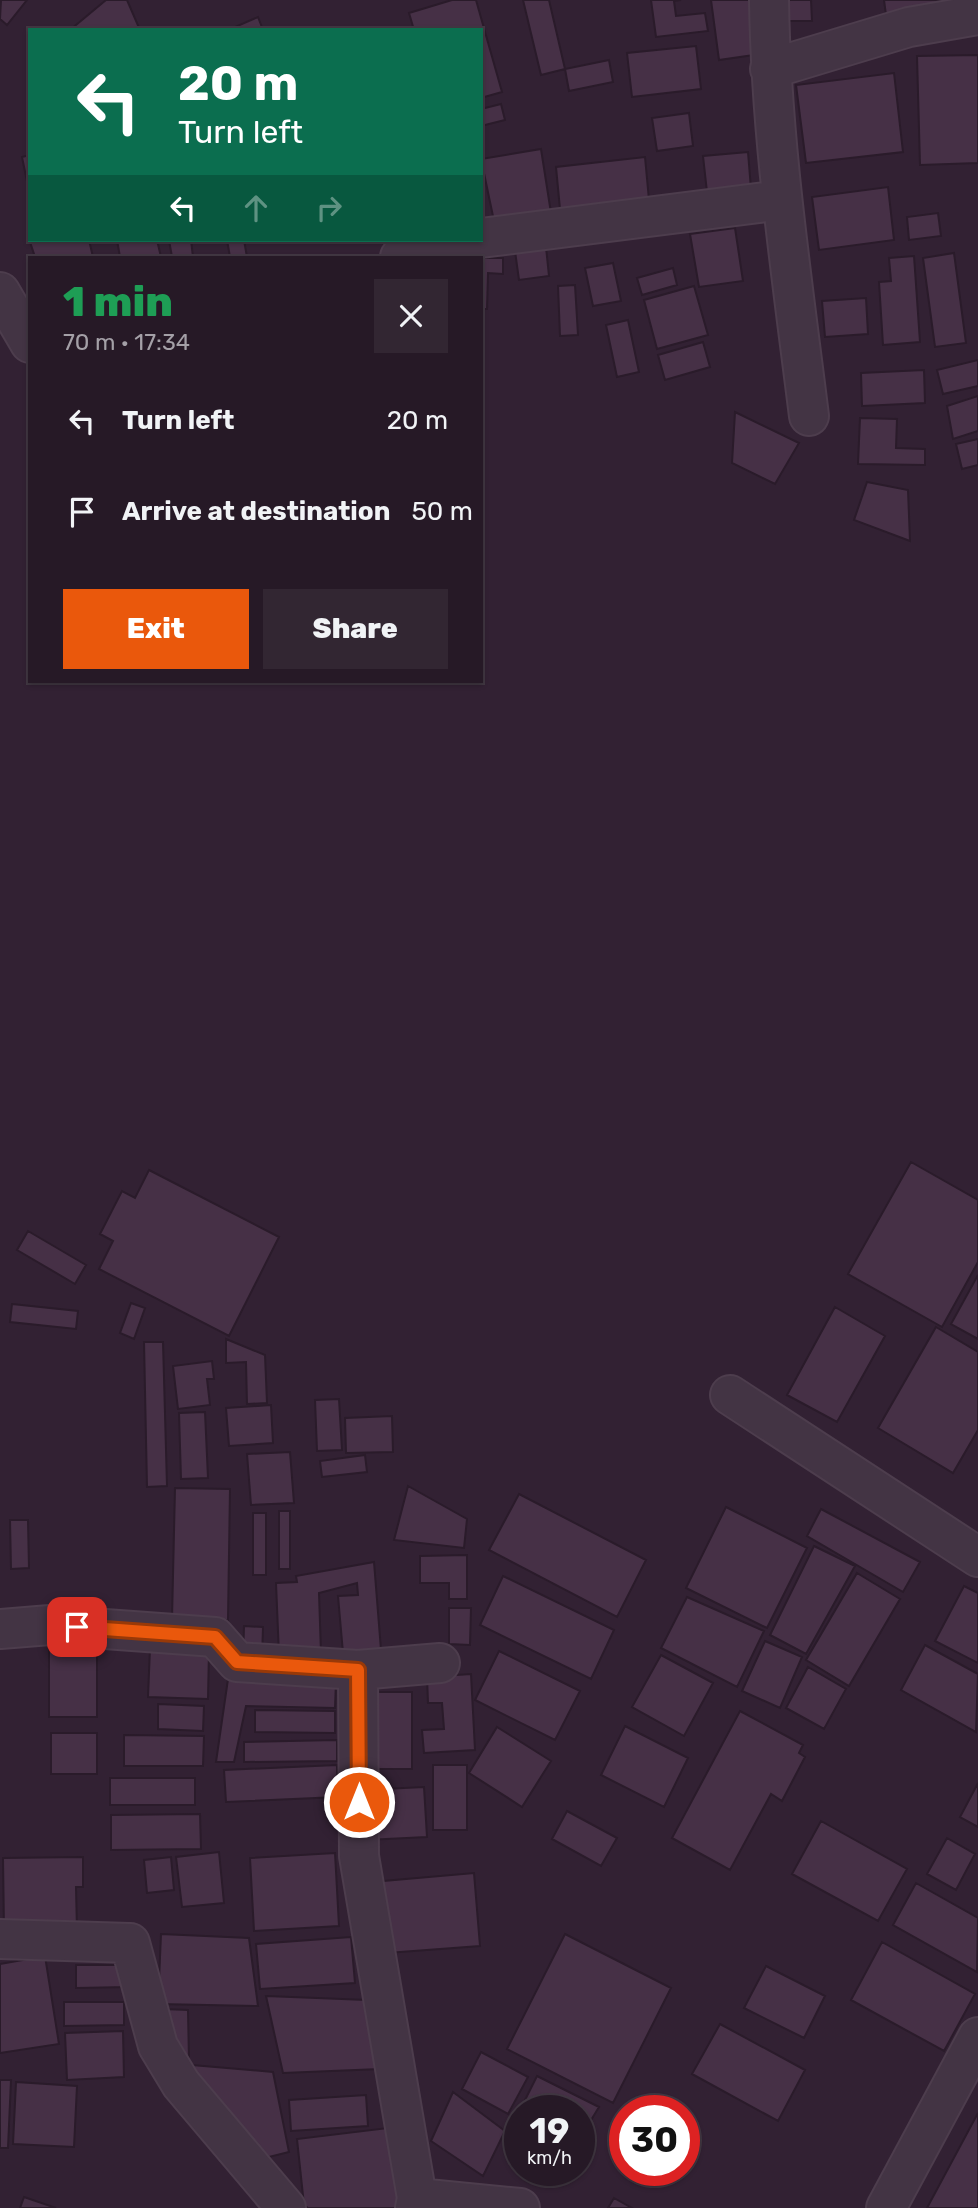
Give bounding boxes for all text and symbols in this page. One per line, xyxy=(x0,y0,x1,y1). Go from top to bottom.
text: 20 m xyxy=(178,54,299,112)
icon: left xyxy=(63,56,154,147)
text: Turn left xyxy=(178,113,303,151)
icon: left xyxy=(164,189,202,227)
icon: ahead xyxy=(237,189,275,227)
icon: right xyxy=(310,189,348,227)
text: 1 min xyxy=(63,277,173,327)
button: close xyxy=(374,279,448,353)
text: 70 m · 17:34 xyxy=(63,328,190,356)
icon: left xyxy=(63,402,101,440)
text: Turn left xyxy=(122,405,234,436)
text: 20 m xyxy=(387,405,448,436)
icon: arrive xyxy=(63,493,101,531)
text: Arrive at destination xyxy=(122,496,390,527)
text: 50 m xyxy=(411,496,473,527)
button: Exit xyxy=(63,589,249,669)
button: Share xyxy=(263,589,448,669)
pin xyxy=(47,1597,107,1657)
icon: arrive xyxy=(58,1608,96,1646)
position arrow xyxy=(322,1765,396,1839)
speed limit sign: 30 xyxy=(609,2095,700,2186)
text: 19 xyxy=(530,2110,569,2152)
text: km/h xyxy=(527,2147,572,2169)

